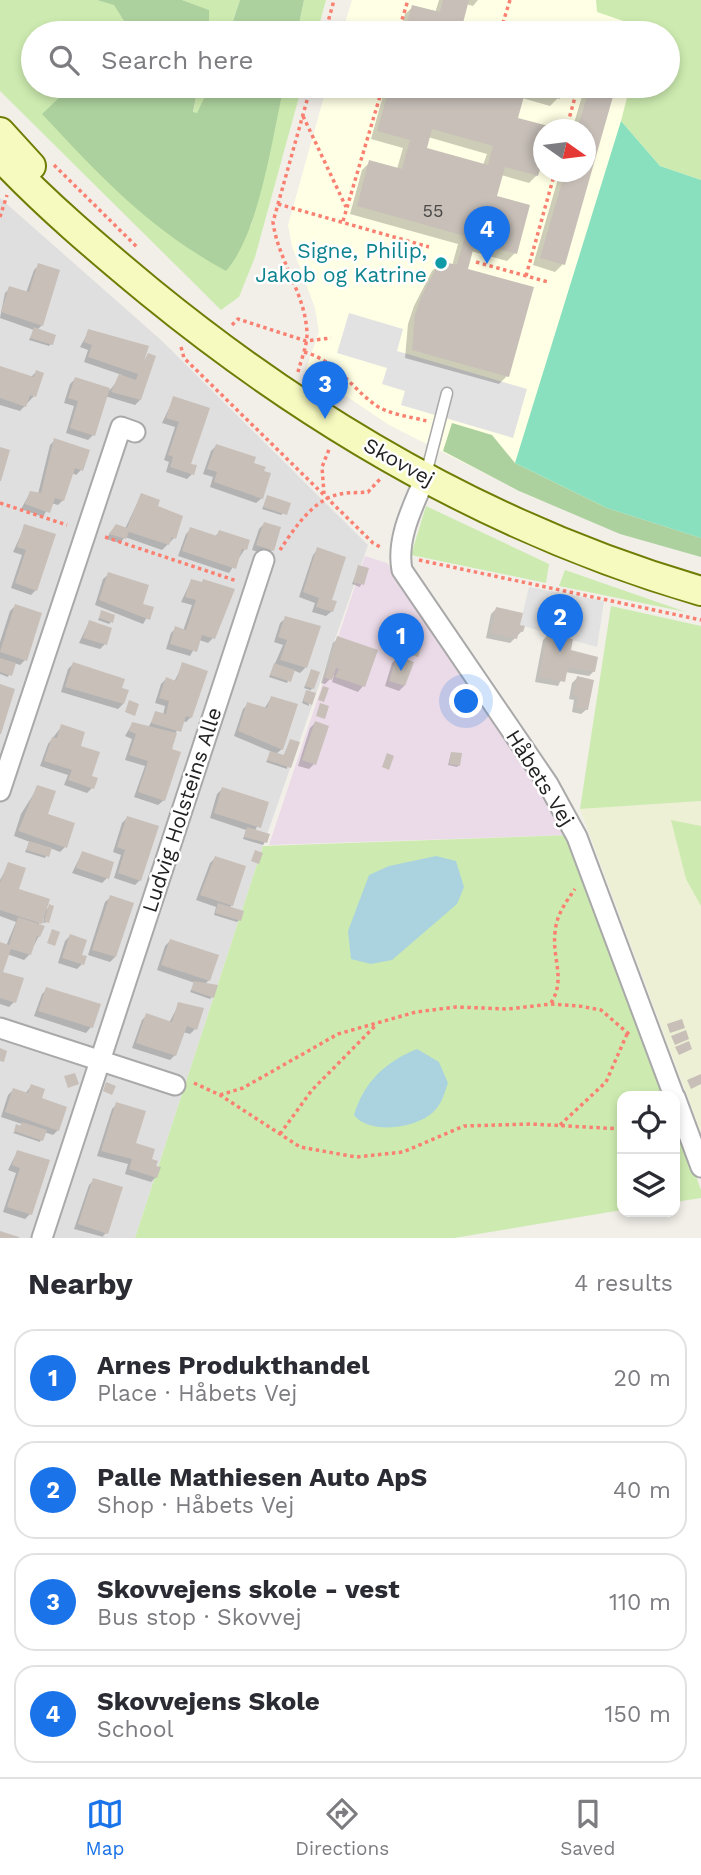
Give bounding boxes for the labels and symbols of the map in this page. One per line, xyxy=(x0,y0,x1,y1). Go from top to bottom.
north arrow xyxy=(533,119,596,182)
house number: 55 xyxy=(423,200,443,221)
pin: 4 xyxy=(464,206,510,264)
place label: Signe, Philip, Jakob og Katrine xyxy=(255,238,427,287)
marker: Signe, Philip, Jakob og Katrine xyxy=(433,255,449,271)
pin: 3 xyxy=(302,361,348,419)
street label: Skovvej xyxy=(359,432,439,491)
pin: 2 xyxy=(537,594,583,652)
pin: 1 xyxy=(378,613,424,671)
your location xyxy=(449,684,483,718)
street label: Ludvig Holsteins Alle xyxy=(137,704,227,916)
street label: Håbets Vej xyxy=(501,725,580,830)

